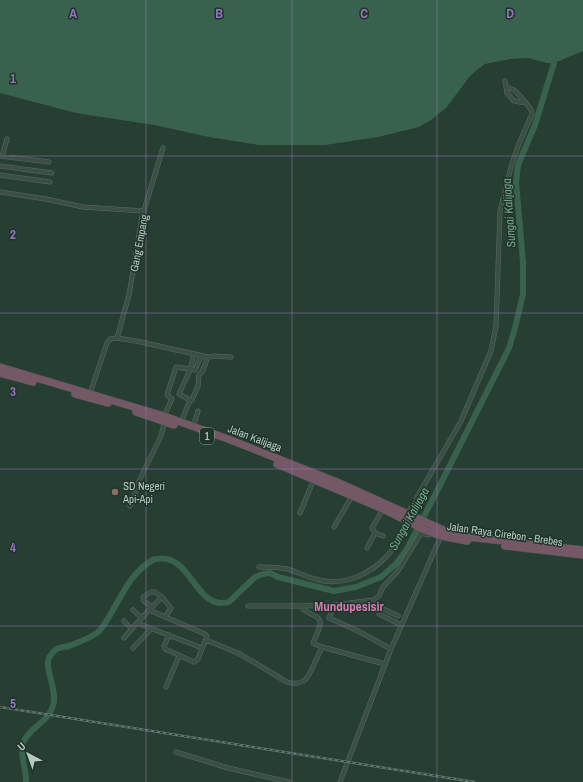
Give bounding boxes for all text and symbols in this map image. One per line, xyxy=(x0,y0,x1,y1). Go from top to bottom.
text: A xyxy=(69,5,77,22)
text: B xyxy=(215,5,223,22)
text: C xyxy=(360,5,368,22)
text: D xyxy=(506,5,514,22)
text: 1 xyxy=(10,70,16,87)
water label: Sungai Kalijaga xyxy=(499,177,519,248)
street label: Gang Empang xyxy=(127,213,151,273)
text: 2 xyxy=(10,226,16,243)
text: 3 xyxy=(10,383,16,400)
street label: Jalan Kalijaga xyxy=(226,421,284,455)
road number: 1 xyxy=(200,428,214,444)
place label: SD Negeri Api-Api xyxy=(122,479,165,506)
water label: Sungai Kalijaga xyxy=(385,484,433,553)
marker: SD Negeri Api-Api xyxy=(110,487,120,497)
street label: Jalan Raya Cirebon - Brebes xyxy=(446,519,564,549)
text: 4 xyxy=(10,539,16,556)
district label: Mundupesisir xyxy=(314,598,384,615)
text: 5 xyxy=(10,695,16,712)
north arrow xyxy=(8,734,48,774)
text: U xyxy=(14,739,28,754)

